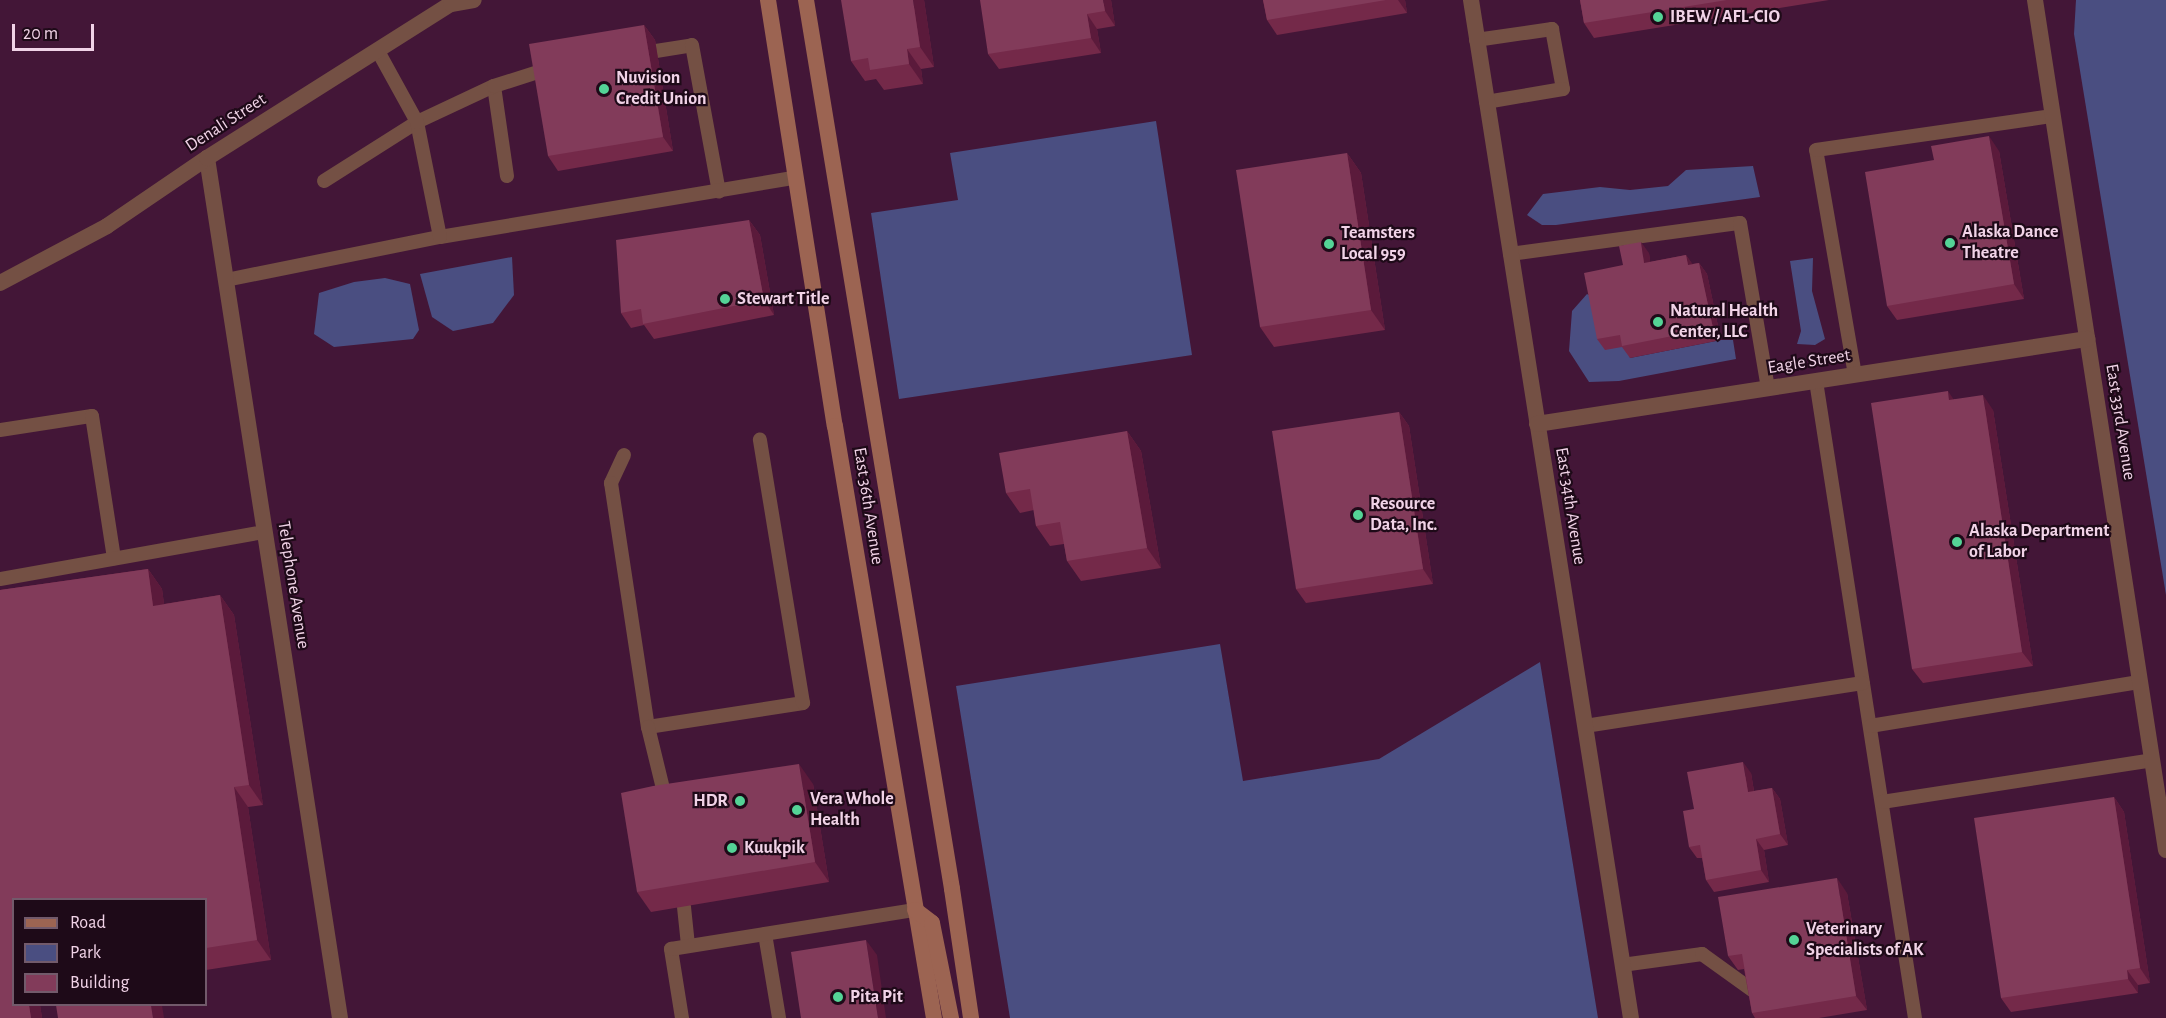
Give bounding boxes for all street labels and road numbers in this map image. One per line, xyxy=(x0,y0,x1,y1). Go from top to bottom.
street label: Denali Street xyxy=(182,89,270,157)
street label: Eagle Street xyxy=(1766,345,1852,379)
street label: East 33rd Avenue xyxy=(2100,362,2140,482)
street label: East 36th Avenue xyxy=(848,446,888,566)
street label: East 34th Avenue xyxy=(1550,446,1590,566)
street label: Telephone Avenue xyxy=(272,520,314,650)

